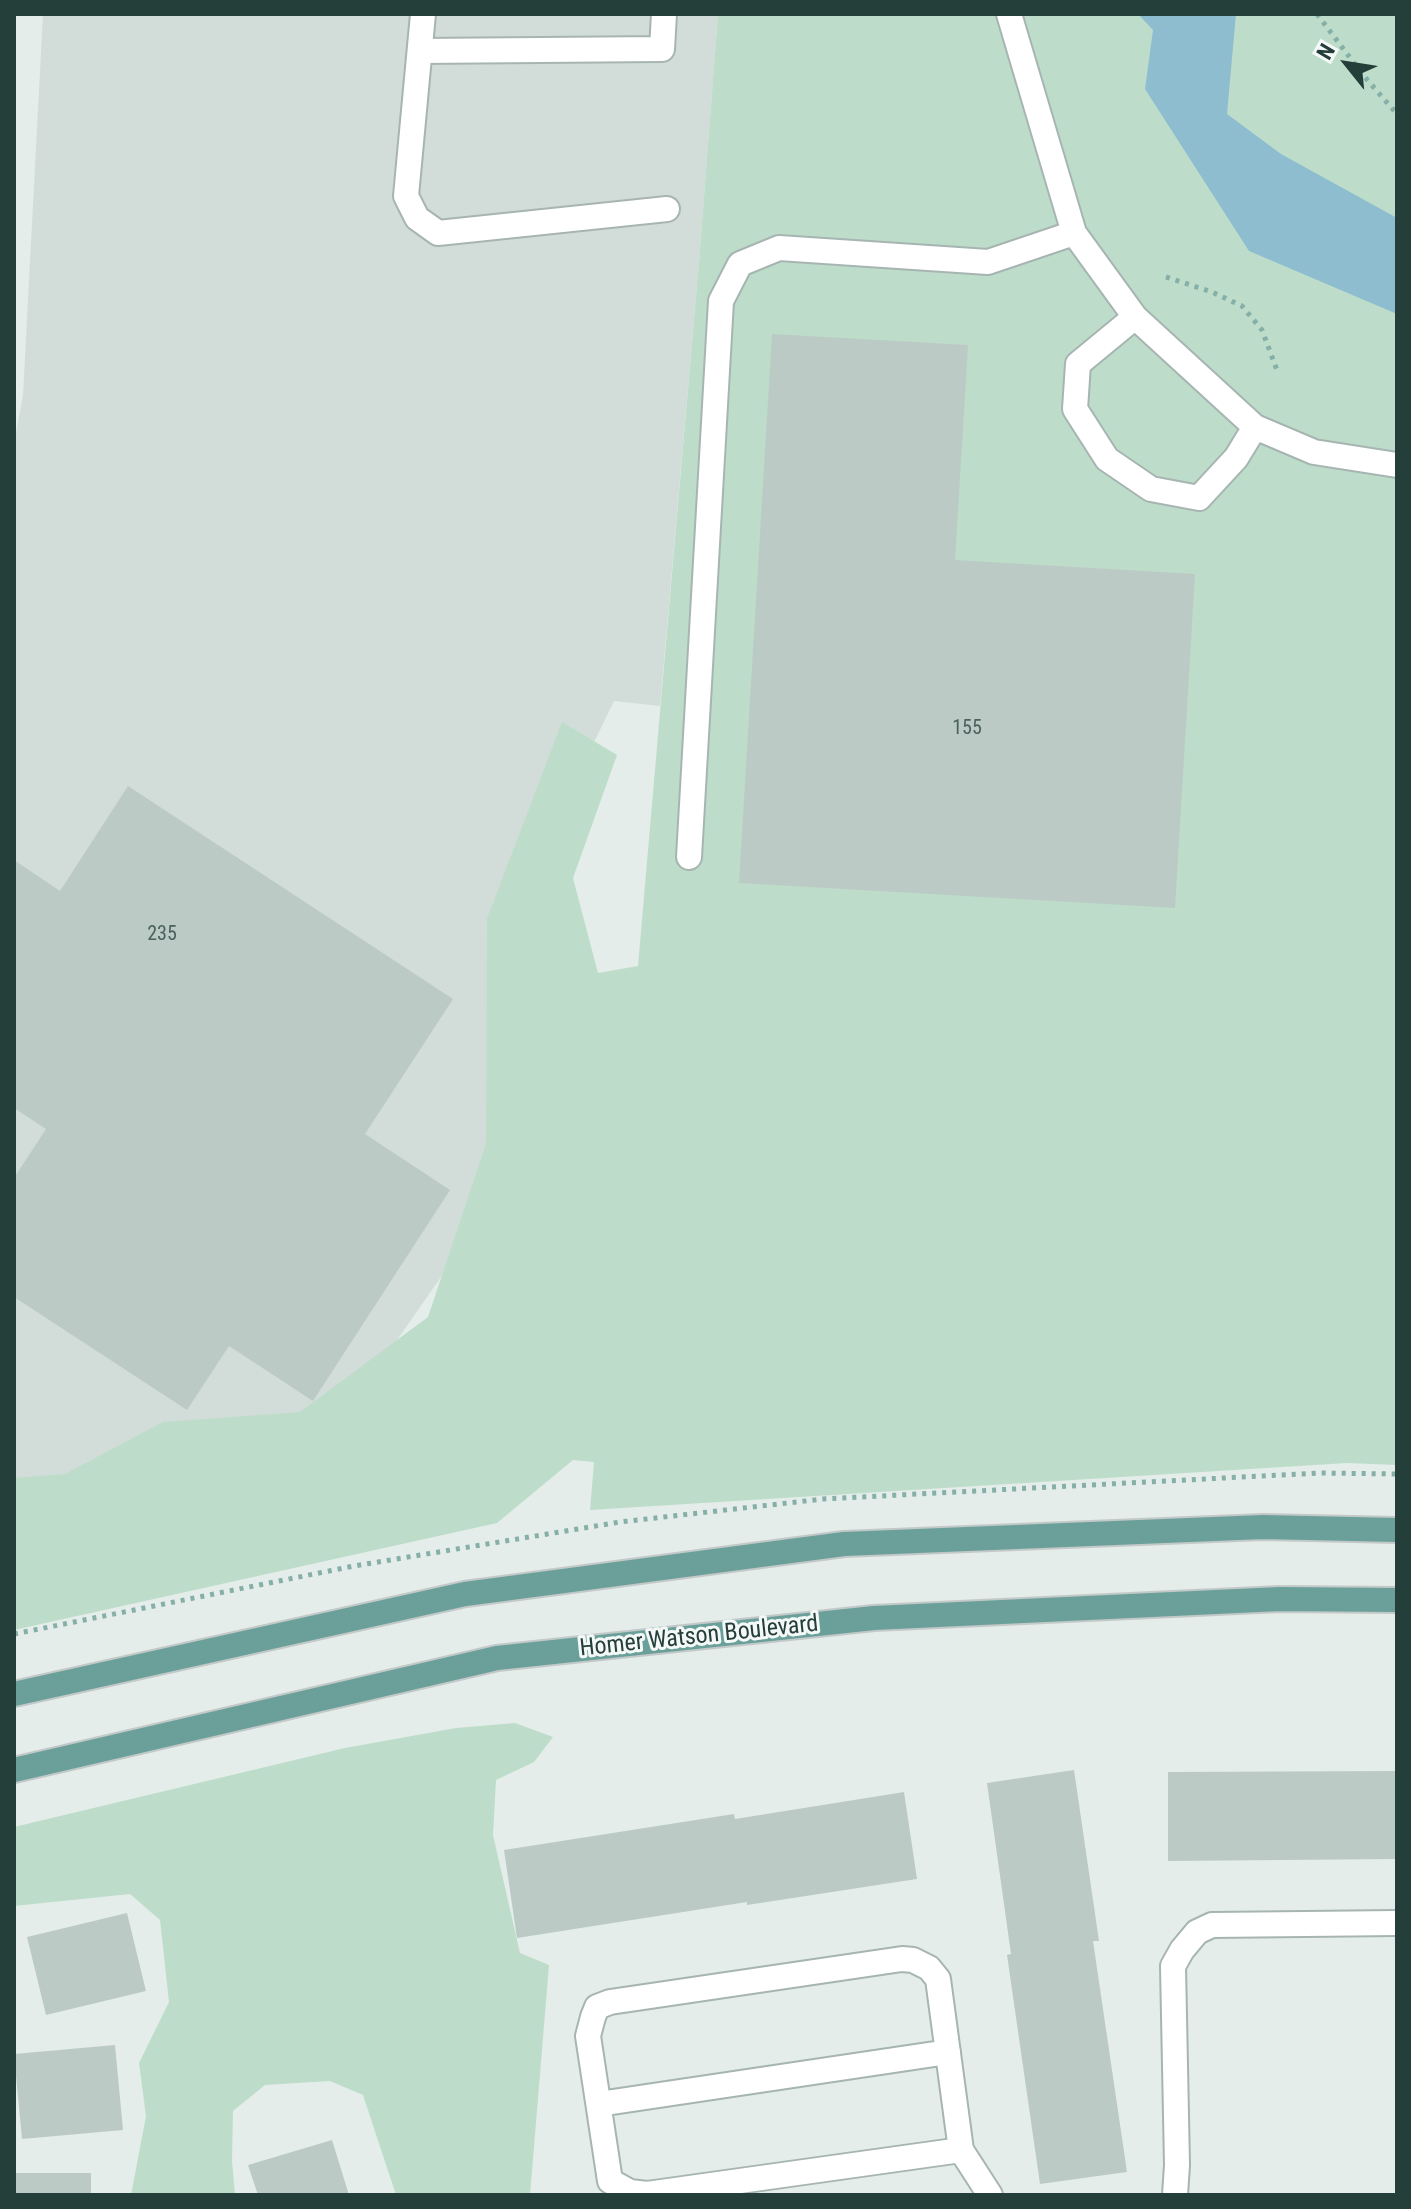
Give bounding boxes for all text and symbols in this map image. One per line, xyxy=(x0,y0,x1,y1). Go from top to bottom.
north arrow xyxy=(1307,24,1387,104)
text: N xyxy=(1312,40,1340,64)
house number: 155 xyxy=(952,717,982,741)
house number: 235 xyxy=(147,923,177,947)
street label: Homer Watson Boulevard xyxy=(578,1610,820,1664)

